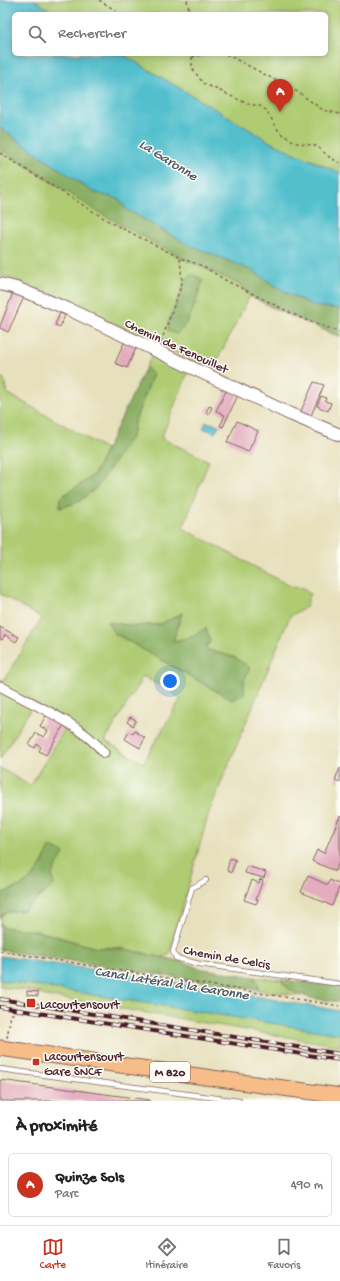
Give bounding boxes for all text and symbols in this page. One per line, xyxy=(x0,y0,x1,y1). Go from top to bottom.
search box xyxy=(12,12,328,56)
icon: search xyxy=(26,23,48,45)
text: Rechercher xyxy=(58,25,126,43)
pin: A xyxy=(267,79,293,112)
water label: La Garonne xyxy=(135,137,201,186)
street label: Chemin de Fenouillet xyxy=(122,317,232,379)
your location xyxy=(160,671,180,691)
street label: Chemin de Celcis xyxy=(182,943,272,974)
water label: Canal Latéral à la Garonne xyxy=(93,964,251,1005)
marker: Lacourtensourt xyxy=(25,997,37,1009)
place label: Lacourtensourt xyxy=(40,998,121,1013)
place label: Lacourtensourt Gare SNCF xyxy=(44,1050,125,1080)
marker: Lacourtensourt Gare SNCF xyxy=(31,1057,41,1067)
road number: M 820 xyxy=(150,1062,190,1082)
text: À proximité xyxy=(16,1117,97,1137)
text: Quinze Sols xyxy=(55,1169,124,1187)
text: A xyxy=(26,1178,34,1193)
text: 490 m xyxy=(291,1178,323,1193)
text: Parc xyxy=(55,1187,78,1202)
tab: Carte xyxy=(40,1236,66,1272)
tab: Itinéraire xyxy=(146,1236,188,1272)
tab: Favoris xyxy=(268,1236,300,1272)

